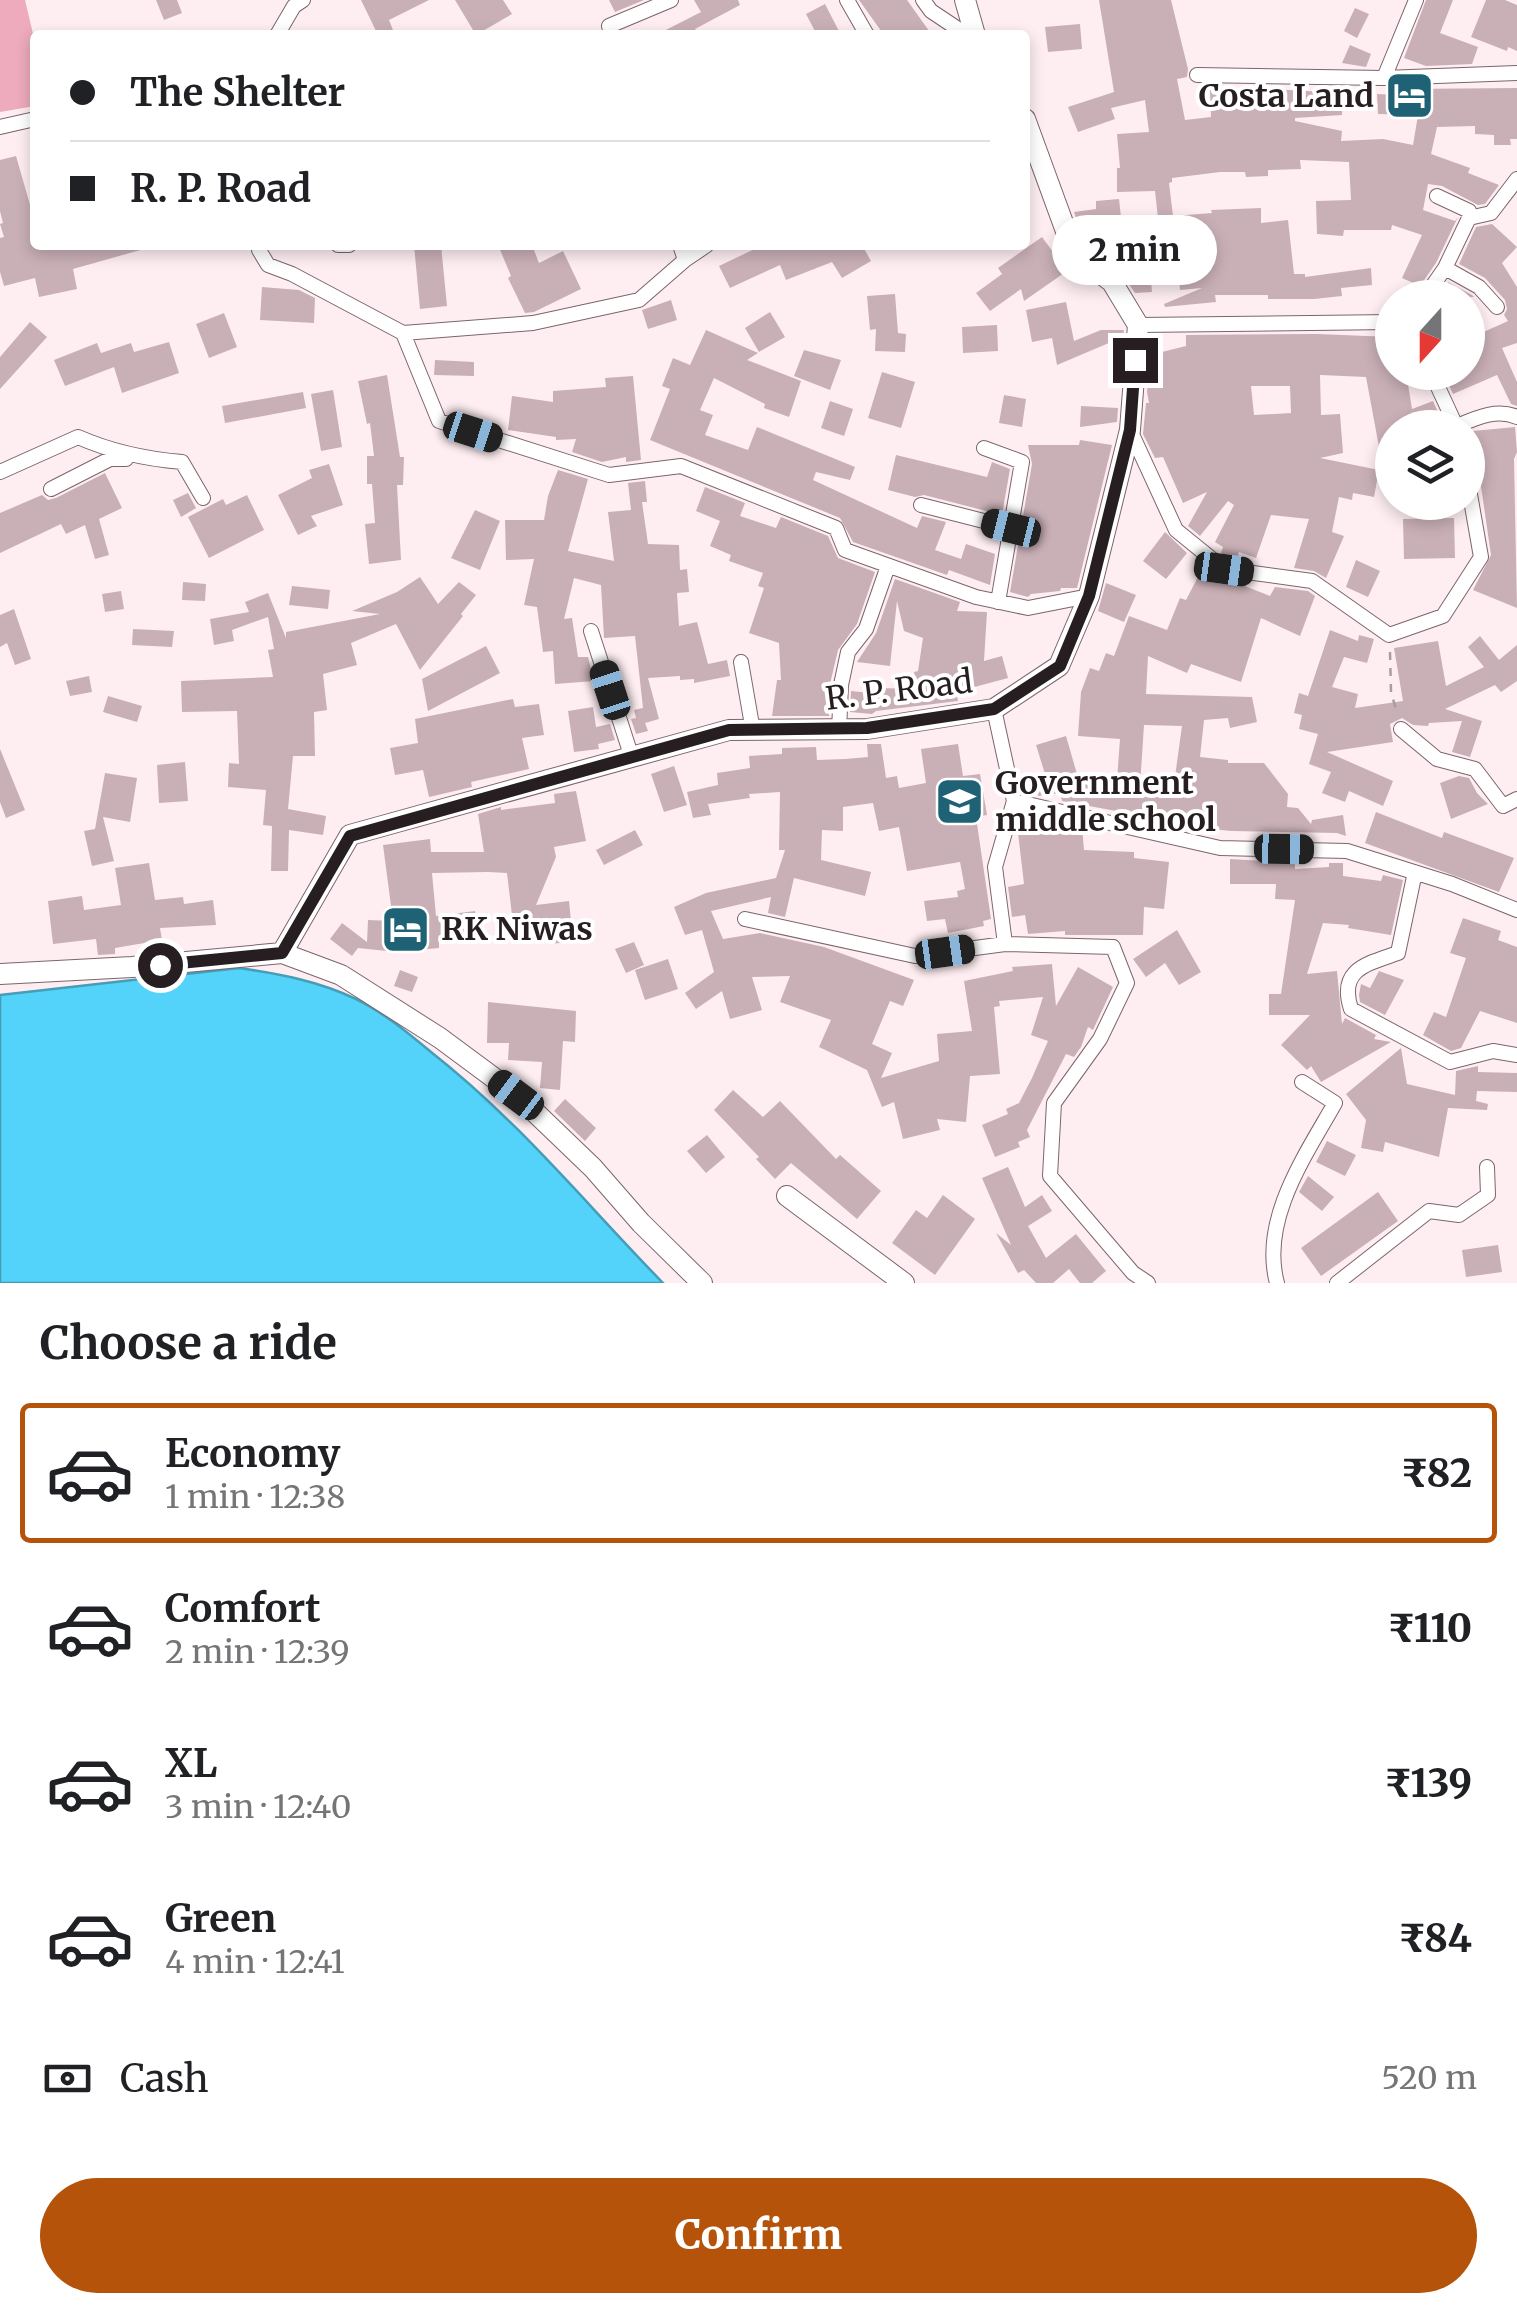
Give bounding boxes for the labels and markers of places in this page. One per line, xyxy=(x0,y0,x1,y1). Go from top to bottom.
hotel icon: Costa Land xyxy=(1383,70,1435,122)
place label: Costa Land xyxy=(1199,76,1374,116)
place label: Government middle school xyxy=(995,763,1216,840)
school or university icon: Government middle school xyxy=(934,775,986,827)
hotel icon: RK Niwas xyxy=(380,903,432,955)
place label: RK Niwas xyxy=(441,909,593,949)

